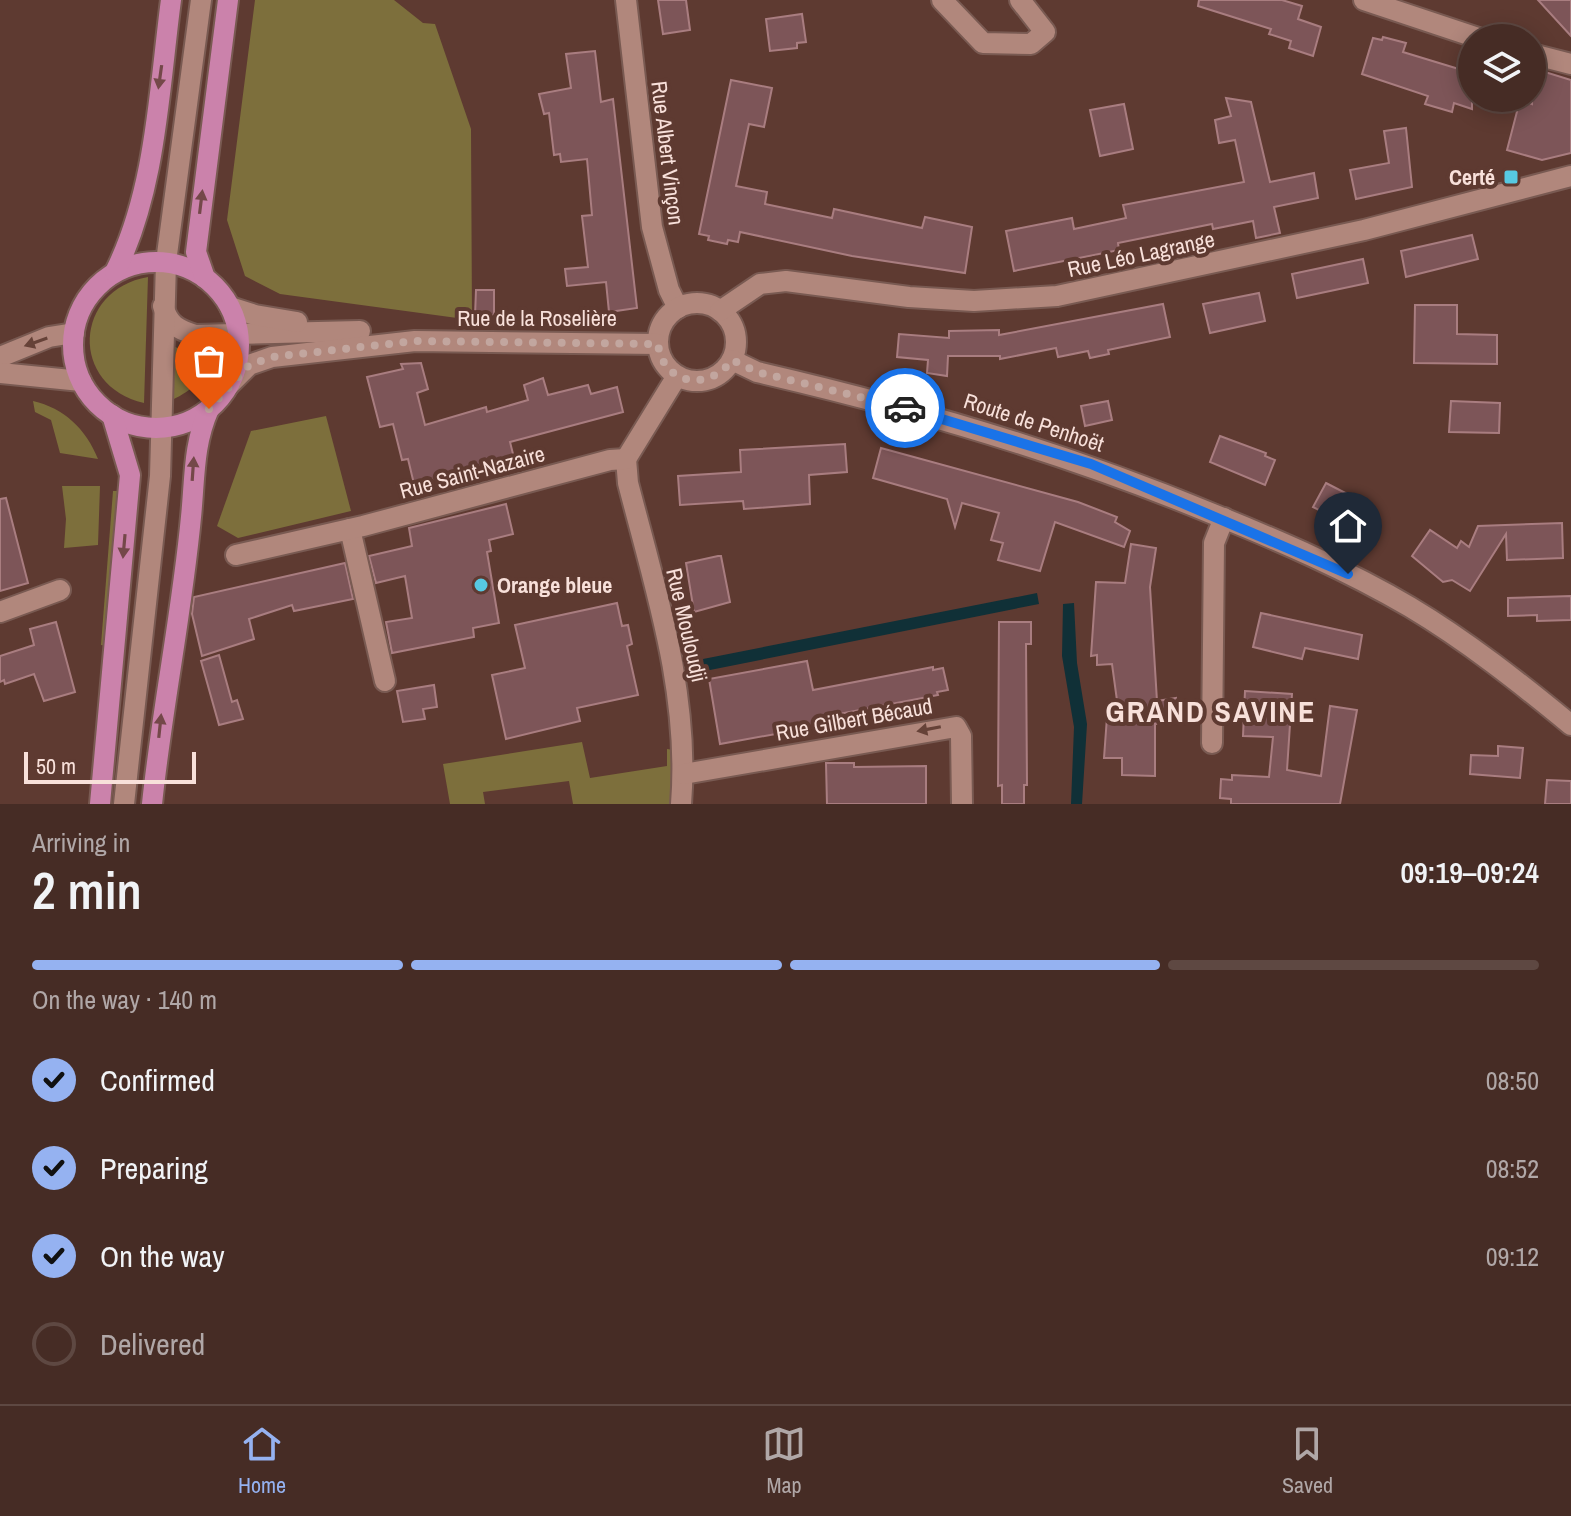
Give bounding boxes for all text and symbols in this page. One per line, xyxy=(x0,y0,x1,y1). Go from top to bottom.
map controls xyxy=(1458,24,1546,112)
button: layers xyxy=(1458,24,1546,112)
one-way arrow xyxy=(154,65,167,90)
street label: Rue Albert Vinçon xyxy=(644,79,692,227)
place label: Certé xyxy=(1449,162,1495,192)
marker: Certé xyxy=(1502,168,1520,186)
one-way arrow xyxy=(195,189,208,214)
street label: Rue Léo Lagrange xyxy=(1065,224,1217,284)
street label: Rue de la Roselière xyxy=(457,303,617,333)
pin xyxy=(175,327,243,409)
one-way arrow xyxy=(24,336,48,349)
icon: bag xyxy=(187,339,231,383)
courier xyxy=(865,368,945,448)
street label: Route de Penhoët xyxy=(960,385,1108,459)
icon: car xyxy=(883,386,927,430)
street label: Rue Saint-Nazaire xyxy=(396,438,548,506)
one-way arrow xyxy=(187,456,200,481)
pin xyxy=(1314,492,1382,574)
icon: home xyxy=(1326,504,1370,548)
one-way arrow xyxy=(117,534,130,559)
street label: Rue Mouloudji xyxy=(659,565,715,685)
place label: Orange bleue xyxy=(497,570,612,600)
marker: Orange bleue xyxy=(472,576,490,594)
street label: Rue Gilbert Bécaud xyxy=(773,690,935,748)
district label: GRAND SAVINE xyxy=(1106,691,1316,731)
one-way arrow xyxy=(153,714,166,739)
one-way arrow xyxy=(916,723,941,736)
scale bar xyxy=(24,748,196,784)
text: 50 m xyxy=(36,751,76,781)
text: Arriving in xyxy=(32,825,130,860)
text: 09:19–09:24 xyxy=(1400,852,1539,892)
text: 2 min xyxy=(32,855,142,925)
text: On the way · 140 m xyxy=(32,982,217,1017)
icon: check xyxy=(32,1058,76,1102)
text: Confirmed xyxy=(100,1060,215,1100)
text: 08:50 xyxy=(1486,1063,1539,1098)
icon: check xyxy=(32,1146,76,1190)
text: Preparing xyxy=(100,1148,208,1188)
text: 08:52 xyxy=(1486,1151,1539,1186)
icon: check xyxy=(32,1234,76,1278)
text: On the way xyxy=(100,1236,224,1276)
text: 09:12 xyxy=(1486,1239,1539,1274)
text: Delivered xyxy=(100,1324,205,1364)
tab: Home xyxy=(238,1422,286,1500)
tab: Map xyxy=(762,1422,806,1500)
tab: Saved xyxy=(1282,1422,1333,1500)

